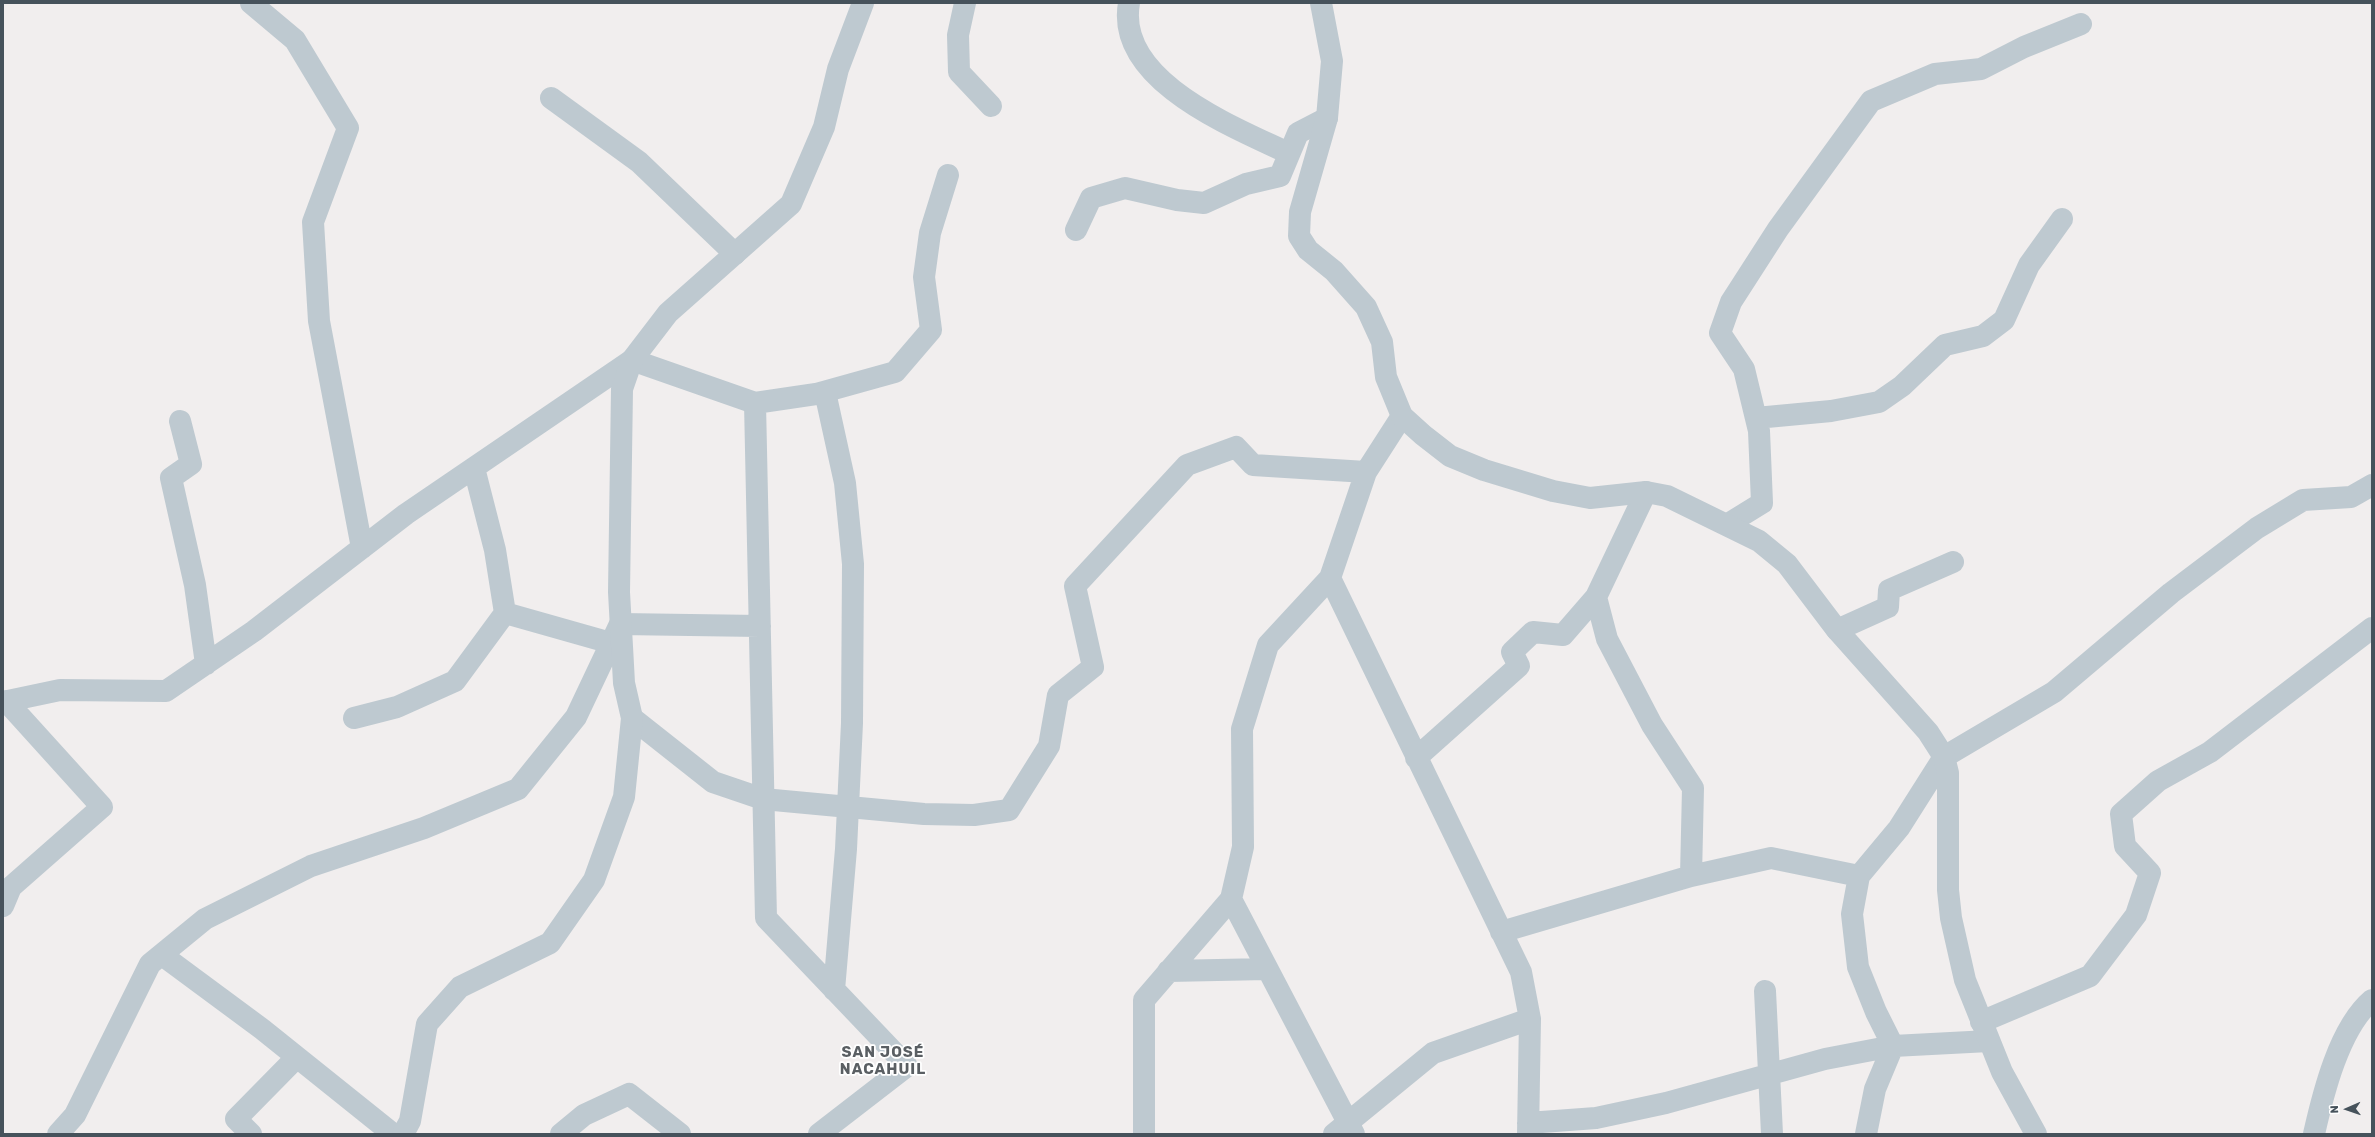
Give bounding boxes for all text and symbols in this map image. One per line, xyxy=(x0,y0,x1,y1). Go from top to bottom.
district label: SAN JOSÉ NACAHUIL xyxy=(840,1044,926,1079)
north arrow xyxy=(2327,1089,2367,1129)
text: N xyxy=(2328,1105,2341,1114)

